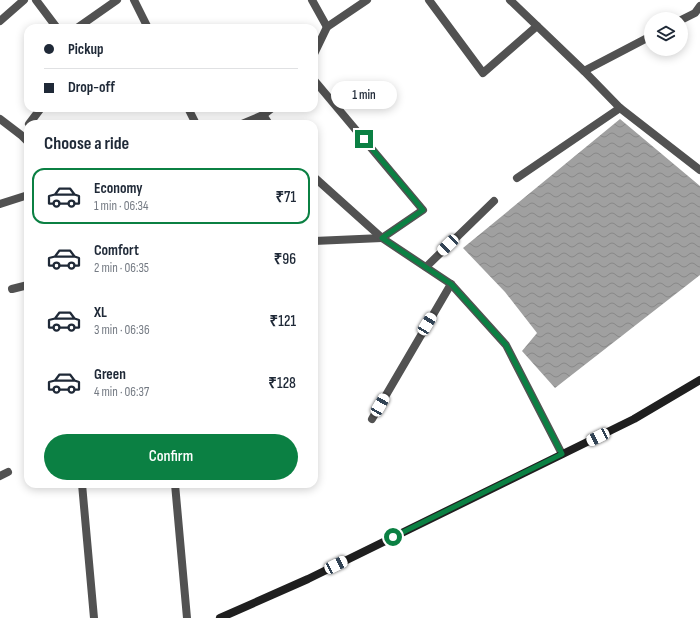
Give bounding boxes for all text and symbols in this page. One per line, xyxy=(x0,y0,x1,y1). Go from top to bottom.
map controls xyxy=(644,12,688,56)
button: layers xyxy=(644,12,688,56)
text: Pickup xyxy=(68,40,104,59)
text: Drop-off xyxy=(68,78,115,97)
callout: 1 min xyxy=(331,81,397,109)
text: 1 min xyxy=(352,87,376,103)
route end xyxy=(355,130,373,148)
text: Choose a ride xyxy=(44,133,129,154)
icon: car xyxy=(46,178,82,214)
text: Economy xyxy=(94,179,143,198)
text: ₹71 xyxy=(275,188,296,207)
text: 1 min · 06:34 xyxy=(94,198,149,214)
car xyxy=(435,232,461,258)
icon: car xyxy=(46,240,82,276)
text: Comfort xyxy=(94,241,139,260)
text: ₹96 xyxy=(274,250,296,269)
text: 2 min · 06:35 xyxy=(94,260,149,276)
icon: car xyxy=(46,302,82,338)
text: XL xyxy=(94,303,107,322)
car xyxy=(416,311,438,337)
text: ₹121 xyxy=(270,312,296,331)
text: 3 min · 06:36 xyxy=(94,322,150,338)
icon: car xyxy=(46,364,82,400)
text: Green xyxy=(94,365,126,384)
text: ₹128 xyxy=(268,374,296,393)
text: 4 min · 06:37 xyxy=(94,384,149,400)
car xyxy=(369,392,391,418)
car xyxy=(585,426,611,448)
button: Confirm xyxy=(44,434,298,480)
route start xyxy=(384,528,402,546)
car xyxy=(323,554,349,576)

